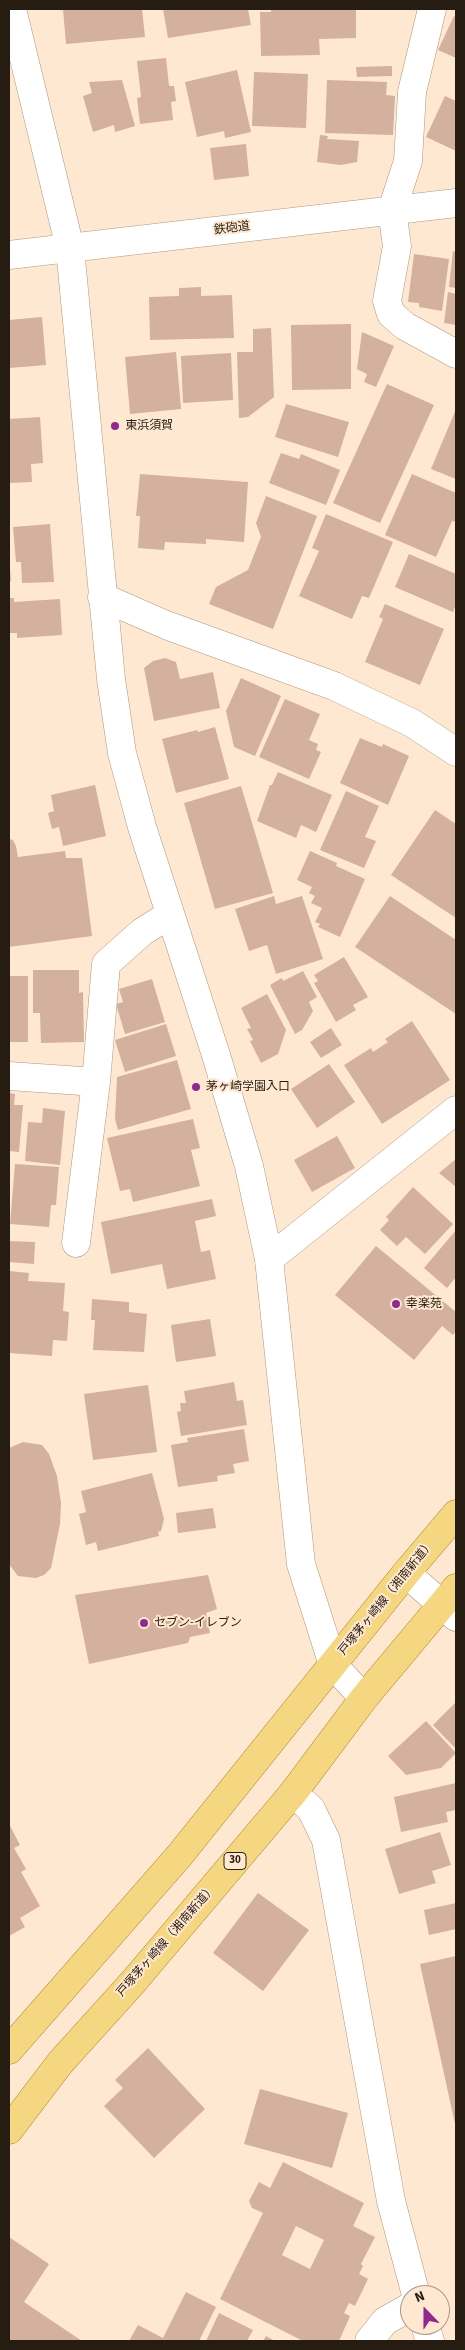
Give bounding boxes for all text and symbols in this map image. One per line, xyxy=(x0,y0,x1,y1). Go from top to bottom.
street label: 鉄砲道 xyxy=(213,220,251,238)
place label: 東浜須賀 xyxy=(125,419,173,433)
marker: 東浜須賀 xyxy=(109,420,121,432)
place label: 茅ヶ崎学園入口 xyxy=(206,1080,290,1094)
marker: 茅ヶ崎学園入口 xyxy=(190,1081,202,1093)
place label: 幸楽苑 xyxy=(406,1297,442,1311)
marker: 幸楽苑 xyxy=(390,1298,402,1310)
street label: 戸塚茅ヶ崎線（湘南新道） xyxy=(336,1538,438,1658)
place label: セブン-イレブン xyxy=(154,1616,242,1630)
marker: セブン-イレブン xyxy=(138,1617,150,1629)
road number: 30 xyxy=(224,1852,246,1870)
street label: 戸塚茅ヶ崎線（湘南新道） xyxy=(114,1882,220,2000)
north arrow xyxy=(400,2285,450,2335)
text: N xyxy=(412,2286,428,2308)

